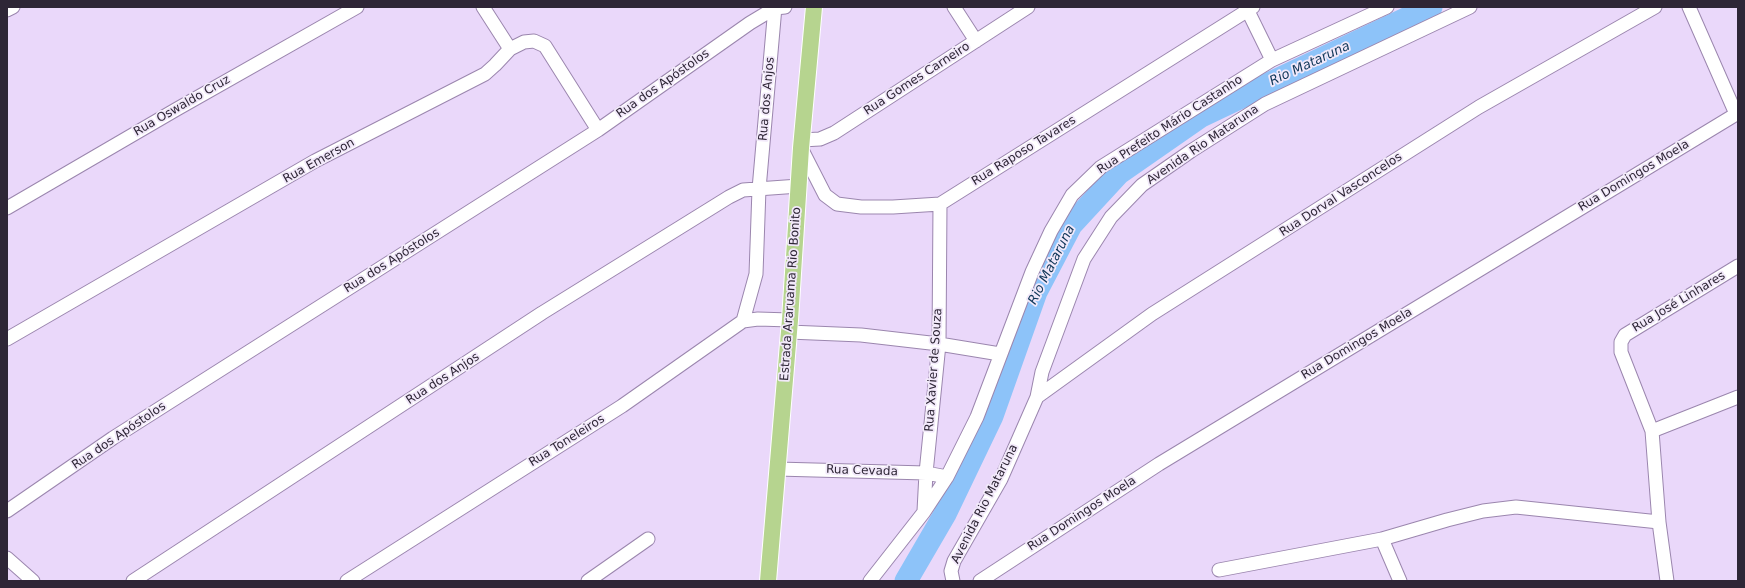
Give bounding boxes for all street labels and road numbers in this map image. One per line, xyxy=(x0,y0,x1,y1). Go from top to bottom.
street label: Rua Gomes Carneiro xyxy=(861,39,973,119)
street label: Rua dos Apóstolos xyxy=(614,47,712,121)
street label: Rua dos Anjos xyxy=(756,56,778,142)
street label: Rua Oswaldo Cruz xyxy=(131,73,233,139)
street label: Rua Prefeito Mário Castanho xyxy=(1095,73,1245,177)
street label: Avenida Rio Mataruna xyxy=(1144,102,1262,188)
street label: Rua Raposo Tavares xyxy=(969,113,1079,189)
street label: Rua Emerson xyxy=(281,135,357,187)
street label: Rua Domingos Moela xyxy=(1576,137,1692,215)
street label: Rua Dorval Vasconcelos xyxy=(1277,150,1405,240)
street label: Estrada Araruama Rio Bonito xyxy=(778,207,804,381)
street label: Rua dos Apóstolos xyxy=(342,226,442,296)
street label: Rua José Linhares xyxy=(1630,269,1728,335)
street label: Rua Domingos Moela xyxy=(1299,305,1415,383)
street label: Rua Xavier de Souza xyxy=(923,308,945,432)
street label: Rua dos Anjos xyxy=(404,350,482,408)
street label: Rua dos Apóstolos xyxy=(69,399,169,473)
street label: Rua Toneleiros xyxy=(527,412,607,470)
street label: Avenida Rio Mataruna xyxy=(949,442,1021,566)
street label: Rua Cevada xyxy=(826,463,898,479)
street label: Rua Domingos Moela xyxy=(1025,473,1139,555)

